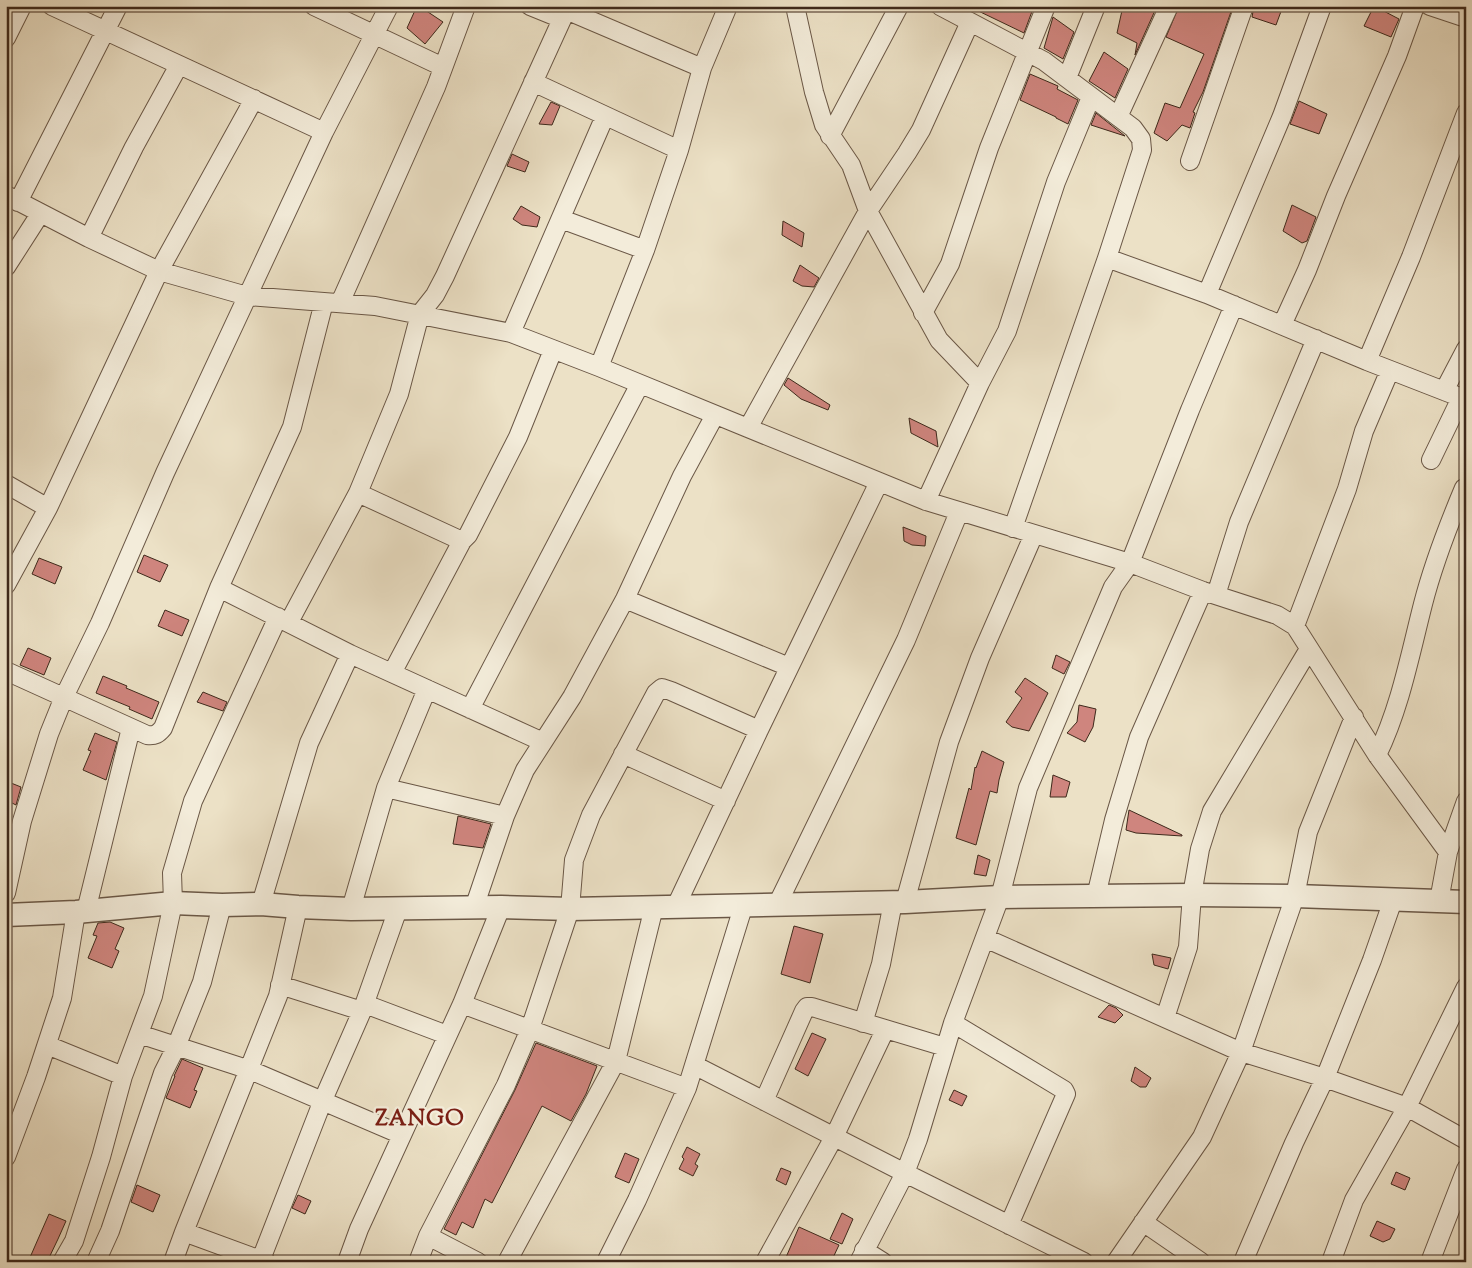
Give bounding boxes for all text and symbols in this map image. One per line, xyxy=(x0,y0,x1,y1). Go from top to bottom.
district label: ZANGO xyxy=(375,1104,465,1136)

